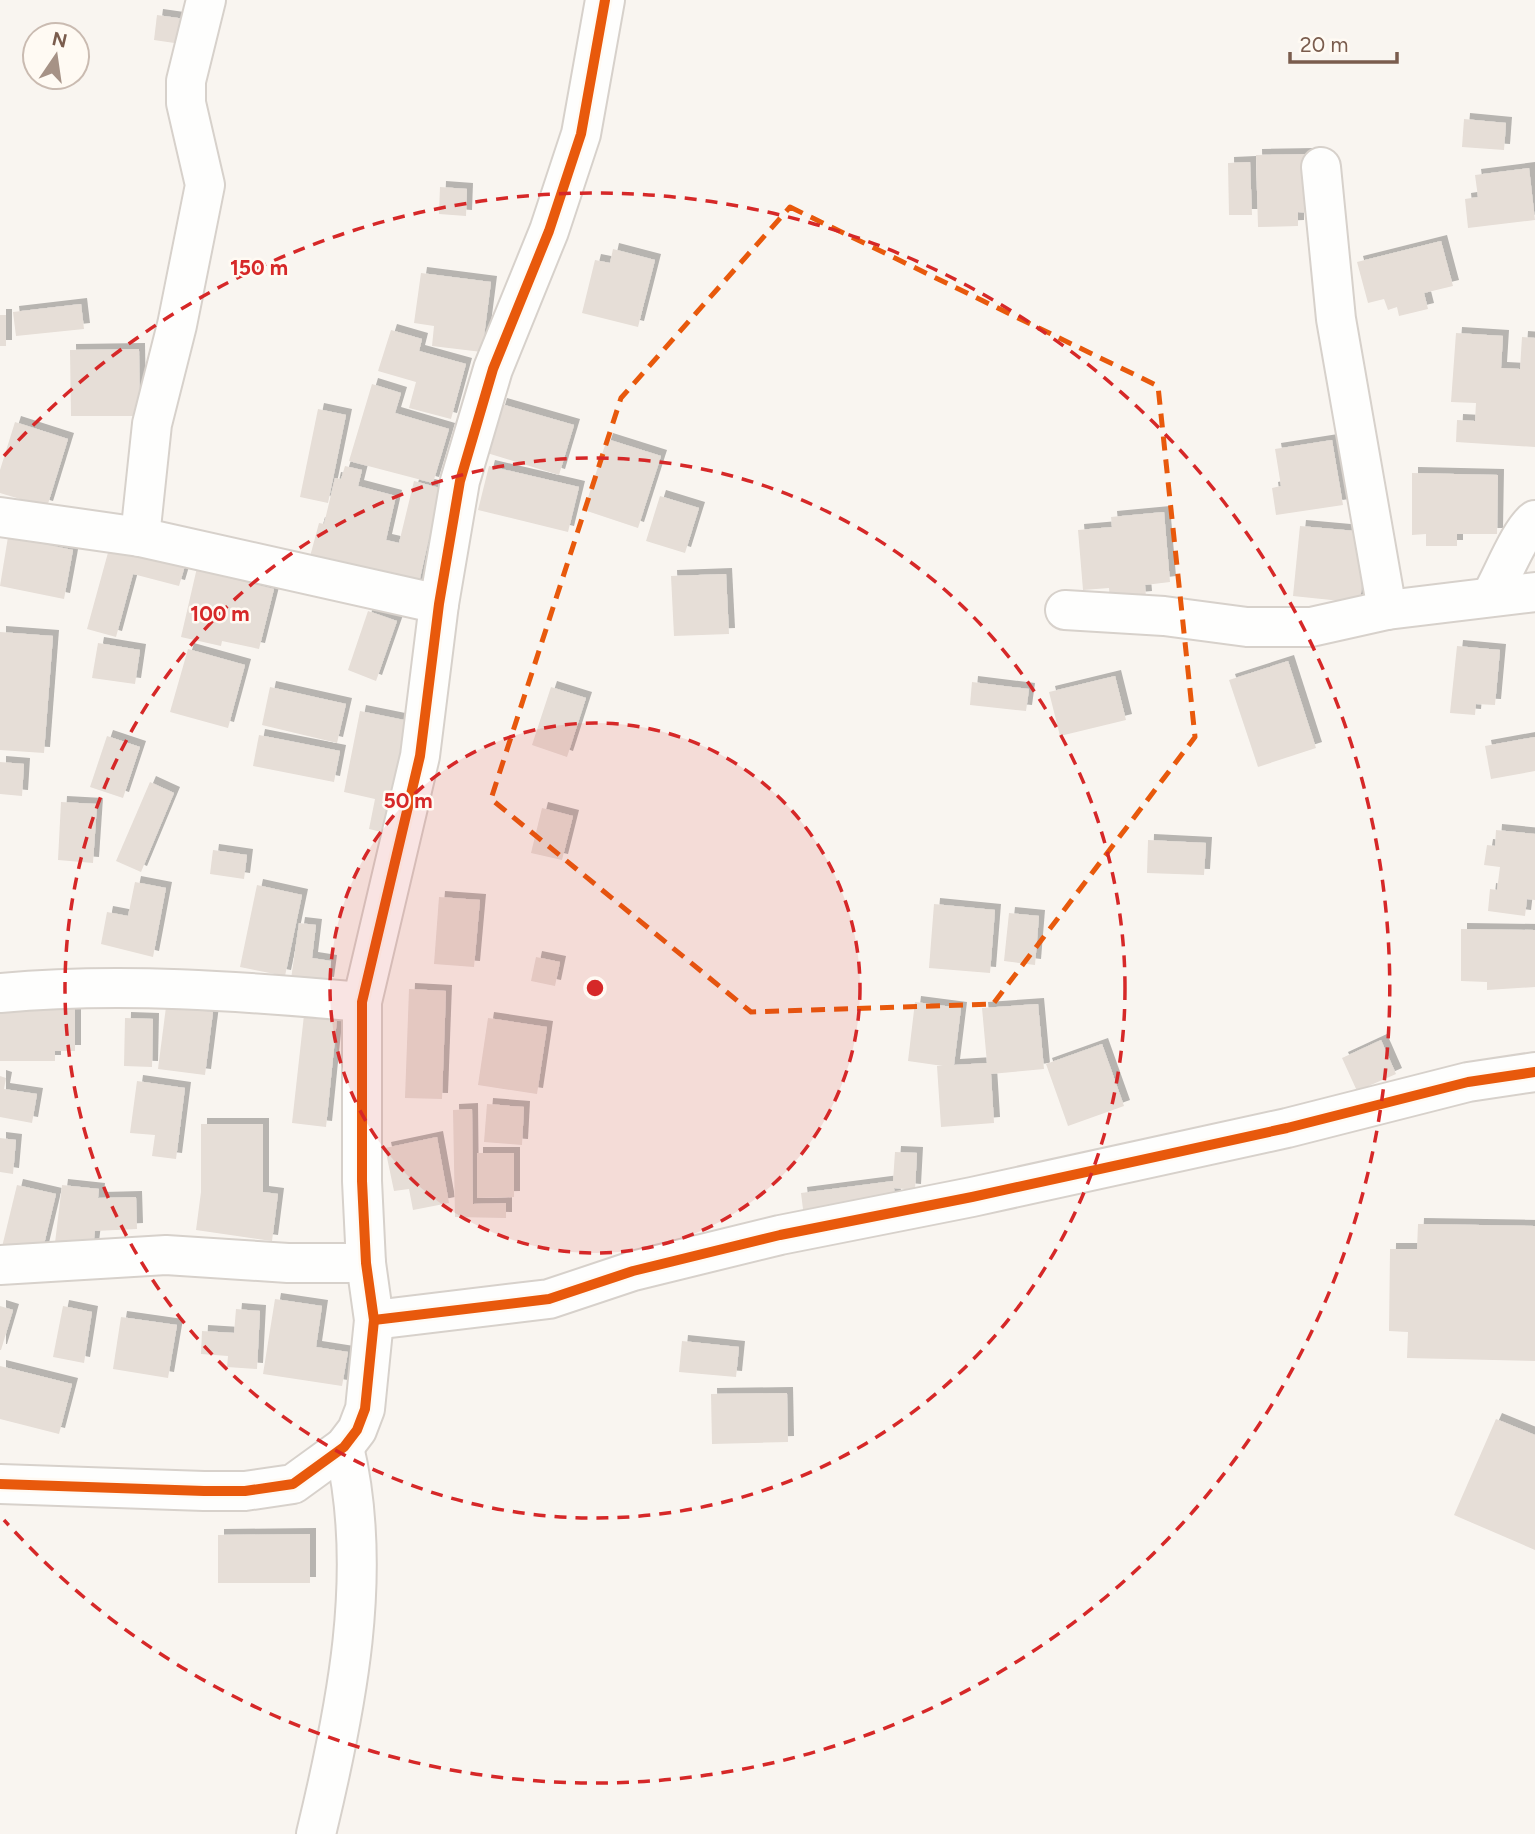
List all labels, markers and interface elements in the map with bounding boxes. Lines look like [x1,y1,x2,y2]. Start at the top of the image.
north arrow [21,21,91,91]
scale bar [1290,21,1397,65]
text: N [50,27,69,53]
text: 20 m [1300,32,1348,57]
text: 150 m [230,255,288,280]
text: 100 m [190,601,250,626]
text: 50 m [383,788,433,813]
centre of rings [583,976,607,1000]

